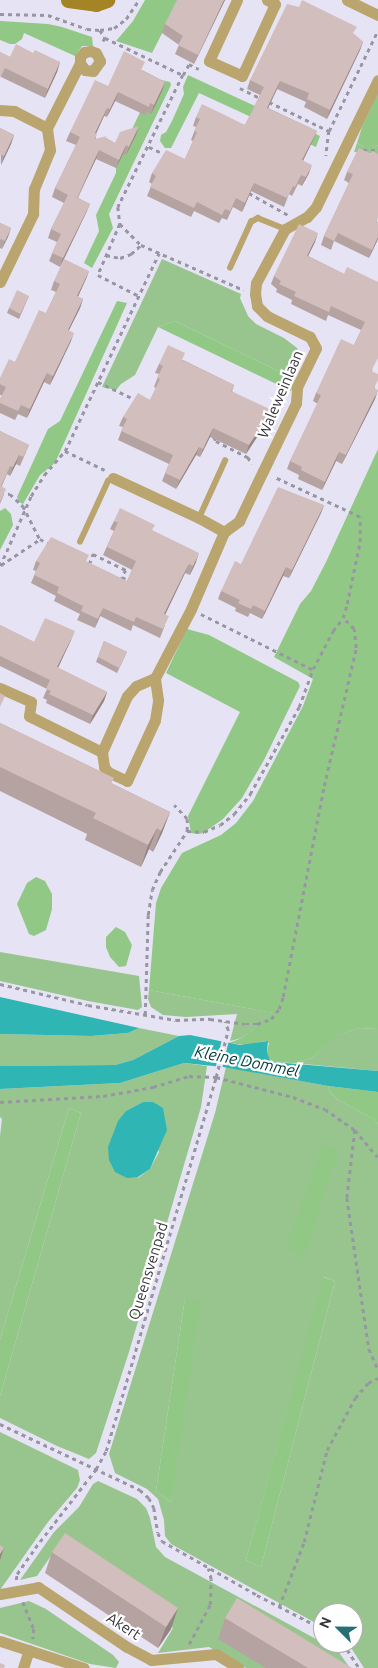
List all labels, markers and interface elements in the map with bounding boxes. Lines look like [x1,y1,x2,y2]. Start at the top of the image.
street label: Waleweinlaan [253,347,307,441]
water label: Kleine Dommel [193,1041,301,1081]
street label: Queensvenpad [125,1220,171,1322]
north arrow [313,1603,363,1653]
street label: Akert [104,1608,144,1644]
text: N [316,1615,335,1630]

